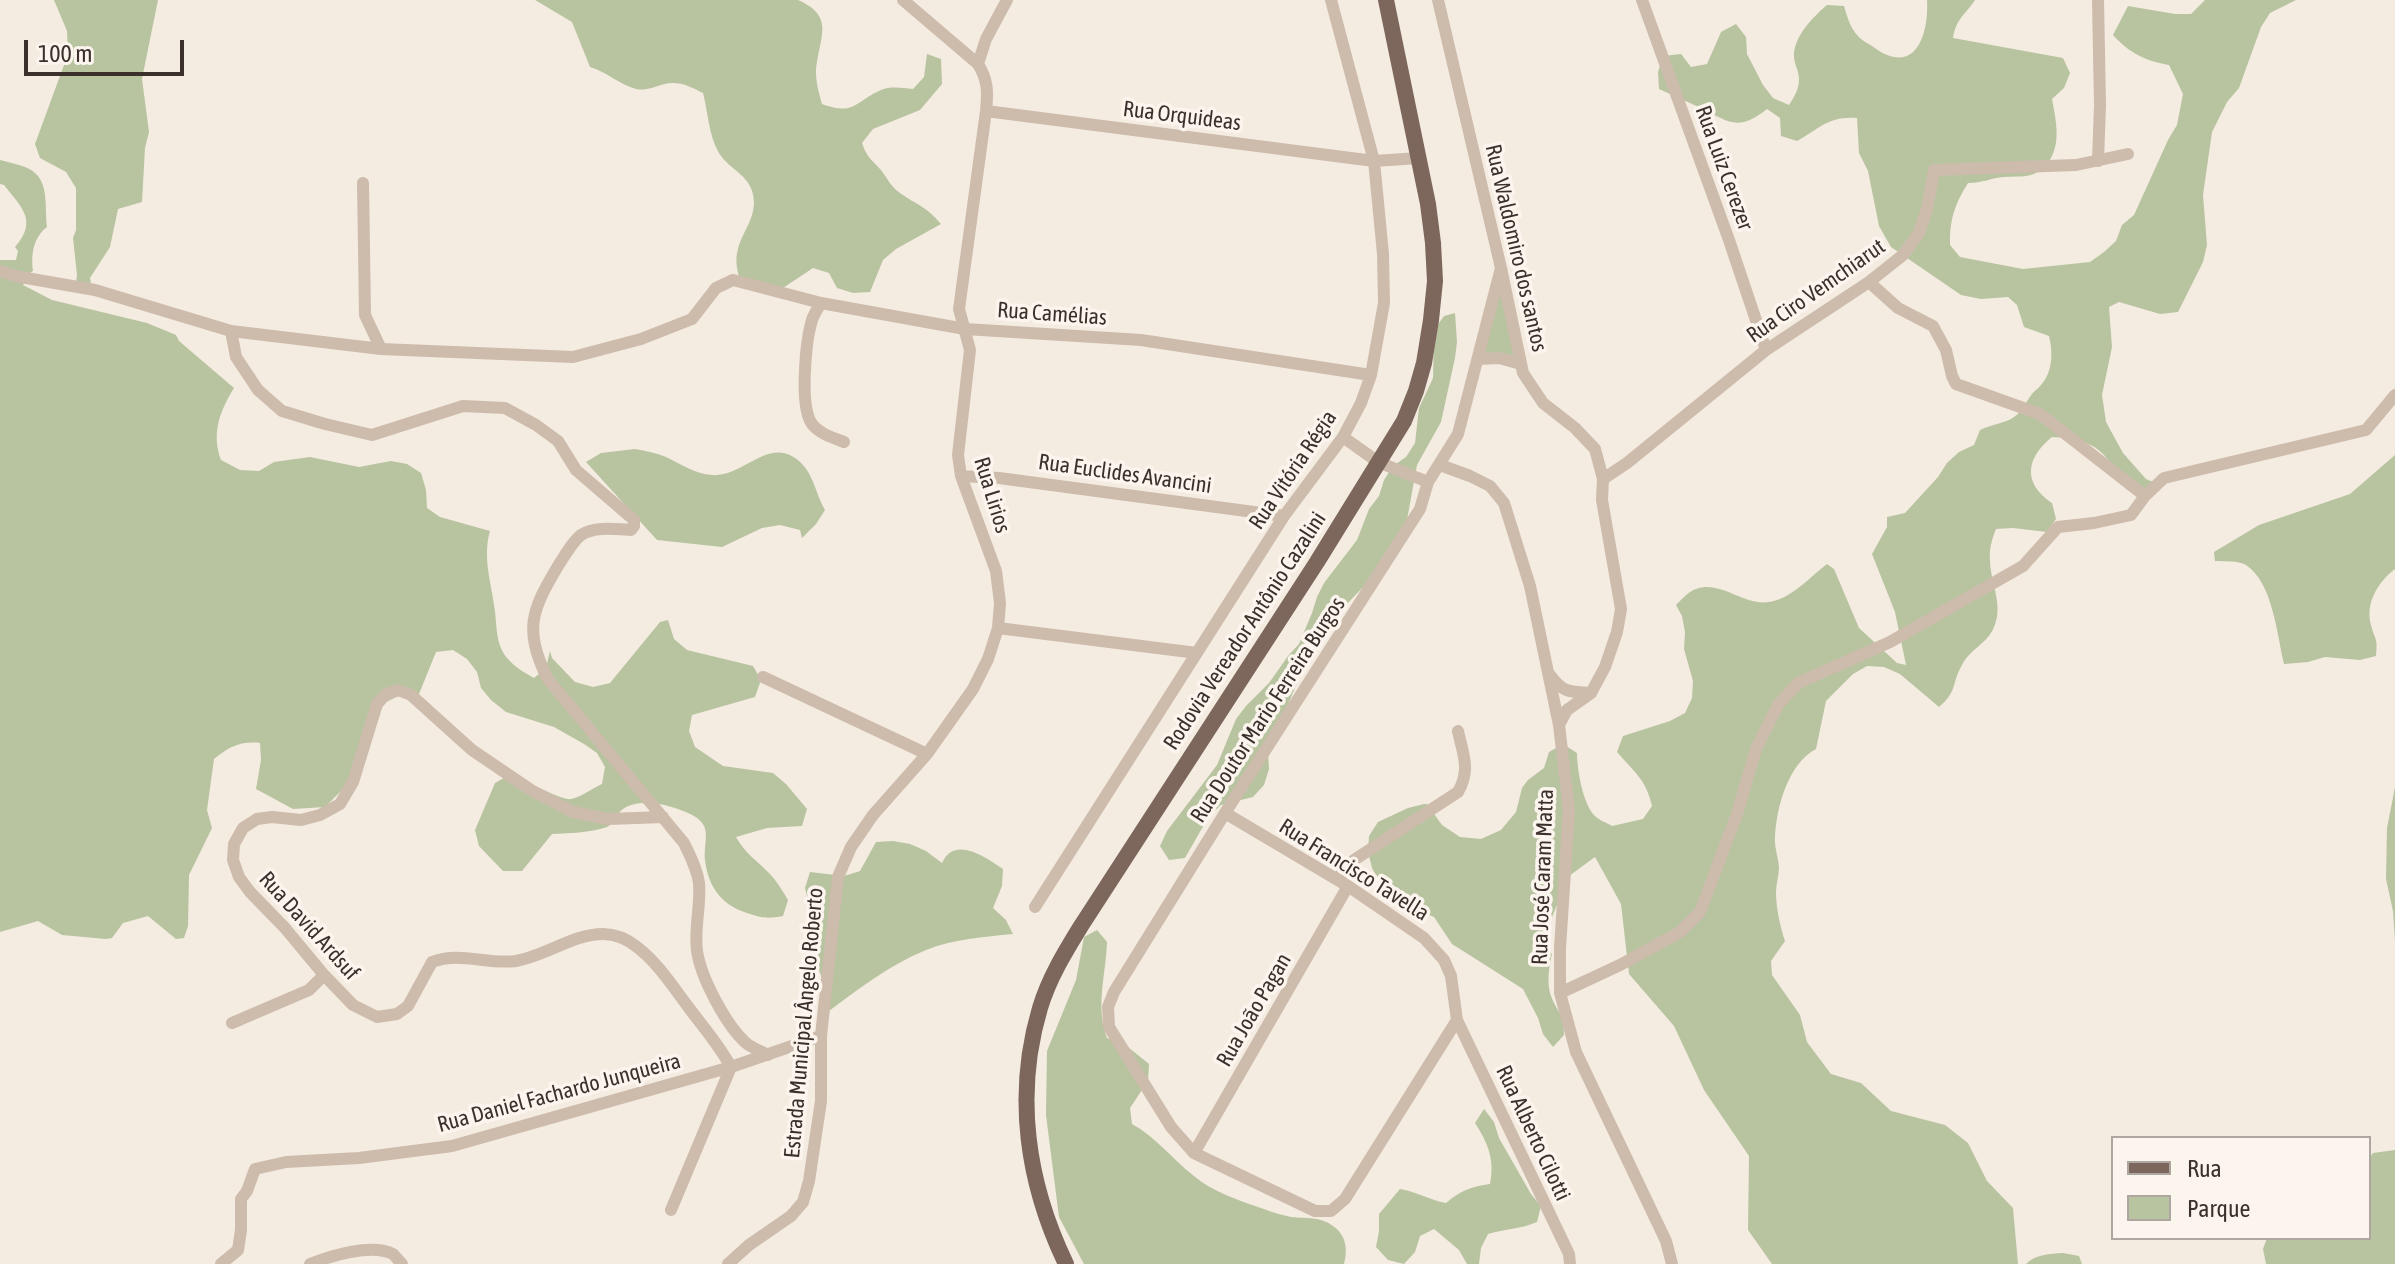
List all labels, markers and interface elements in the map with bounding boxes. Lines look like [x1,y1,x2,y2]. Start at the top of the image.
scale bar [28,24,188,74]
text: 100 m [38,40,92,67]
street label: Rua Orquideas [1121,96,1243,136]
street label: Rua Luiz Cerezer [1689,102,1759,234]
street label: Rua Waldomiro dos santos [1479,142,1553,354]
street label: Rua Ciro Vemchiarut [1742,233,1890,349]
street label: Rua Camélias [996,297,1108,331]
street label: Rua Vitória Régia [1244,406,1342,534]
street label: Rua Euclides Avancini [1037,449,1213,499]
street label: Rua Lirios [968,454,1016,536]
street label: Rodovia Vereador Antônio Cazalini [1158,507,1332,755]
street label: Rua Doutor Mario Ferreira Burgos [1185,592,1351,828]
street label: Rua José Caram Matta [1527,789,1559,965]
street label: Rua Francisco Tavella [1274,813,1434,927]
street label: Rua David Ardsuf [253,866,365,986]
street label: Estrada Municipal Ângelo Roberto [779,887,829,1159]
street label: Rua João Pagan [1211,949,1297,1071]
street label: Rua Daniel Fachardo Junqueira [435,1048,683,1138]
street label: Rua Alberto Cilotti [1490,1061,1576,1205]
legend [2111,1136,2371,1240]
text: Rua [2187,1155,2222,1182]
text: Parque [2187,1195,2250,1222]

